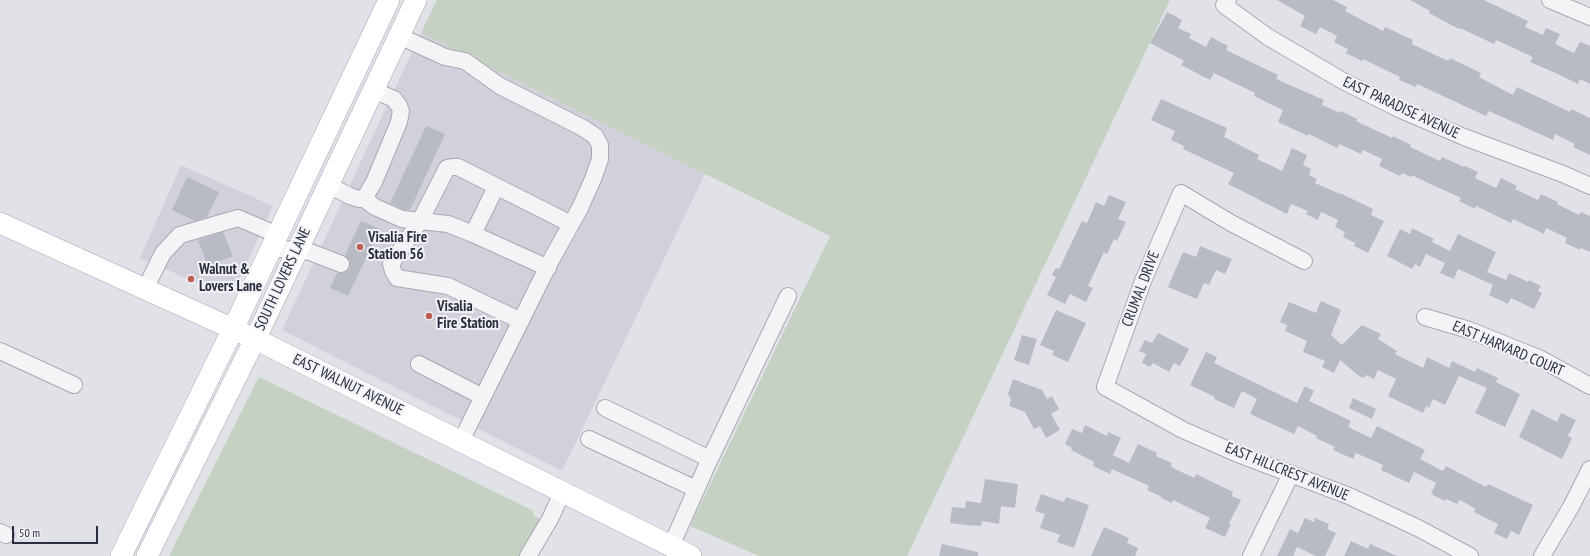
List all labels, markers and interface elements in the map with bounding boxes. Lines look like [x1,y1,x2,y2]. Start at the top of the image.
street label: EAST PARADISE AVENUE [1340,73,1462,143]
street label: SOUTH LOVERS LANE [251,225,315,333]
place label: Visalia Fire Station 56 [368,229,427,264]
marker: Visalia Fire Station 56 [355,242,365,252]
street label: CRUMAL DRIVE [1118,248,1164,330]
place label: Walnut & Lovers Lane [199,261,262,296]
marker: Walnut & Lovers Lane [186,274,196,284]
place label: Visalia Fire Station [437,298,499,333]
marker: Visalia Fire Station [424,311,434,321]
street label: EAST HARVARD COURT [1450,317,1566,381]
street label: EAST WALNUT AVENUE [290,350,406,420]
street label: EAST HILLCREST AVENUE [1222,439,1352,505]
scale bar [14,518,100,544]
text: 50 m [19,525,40,540]

